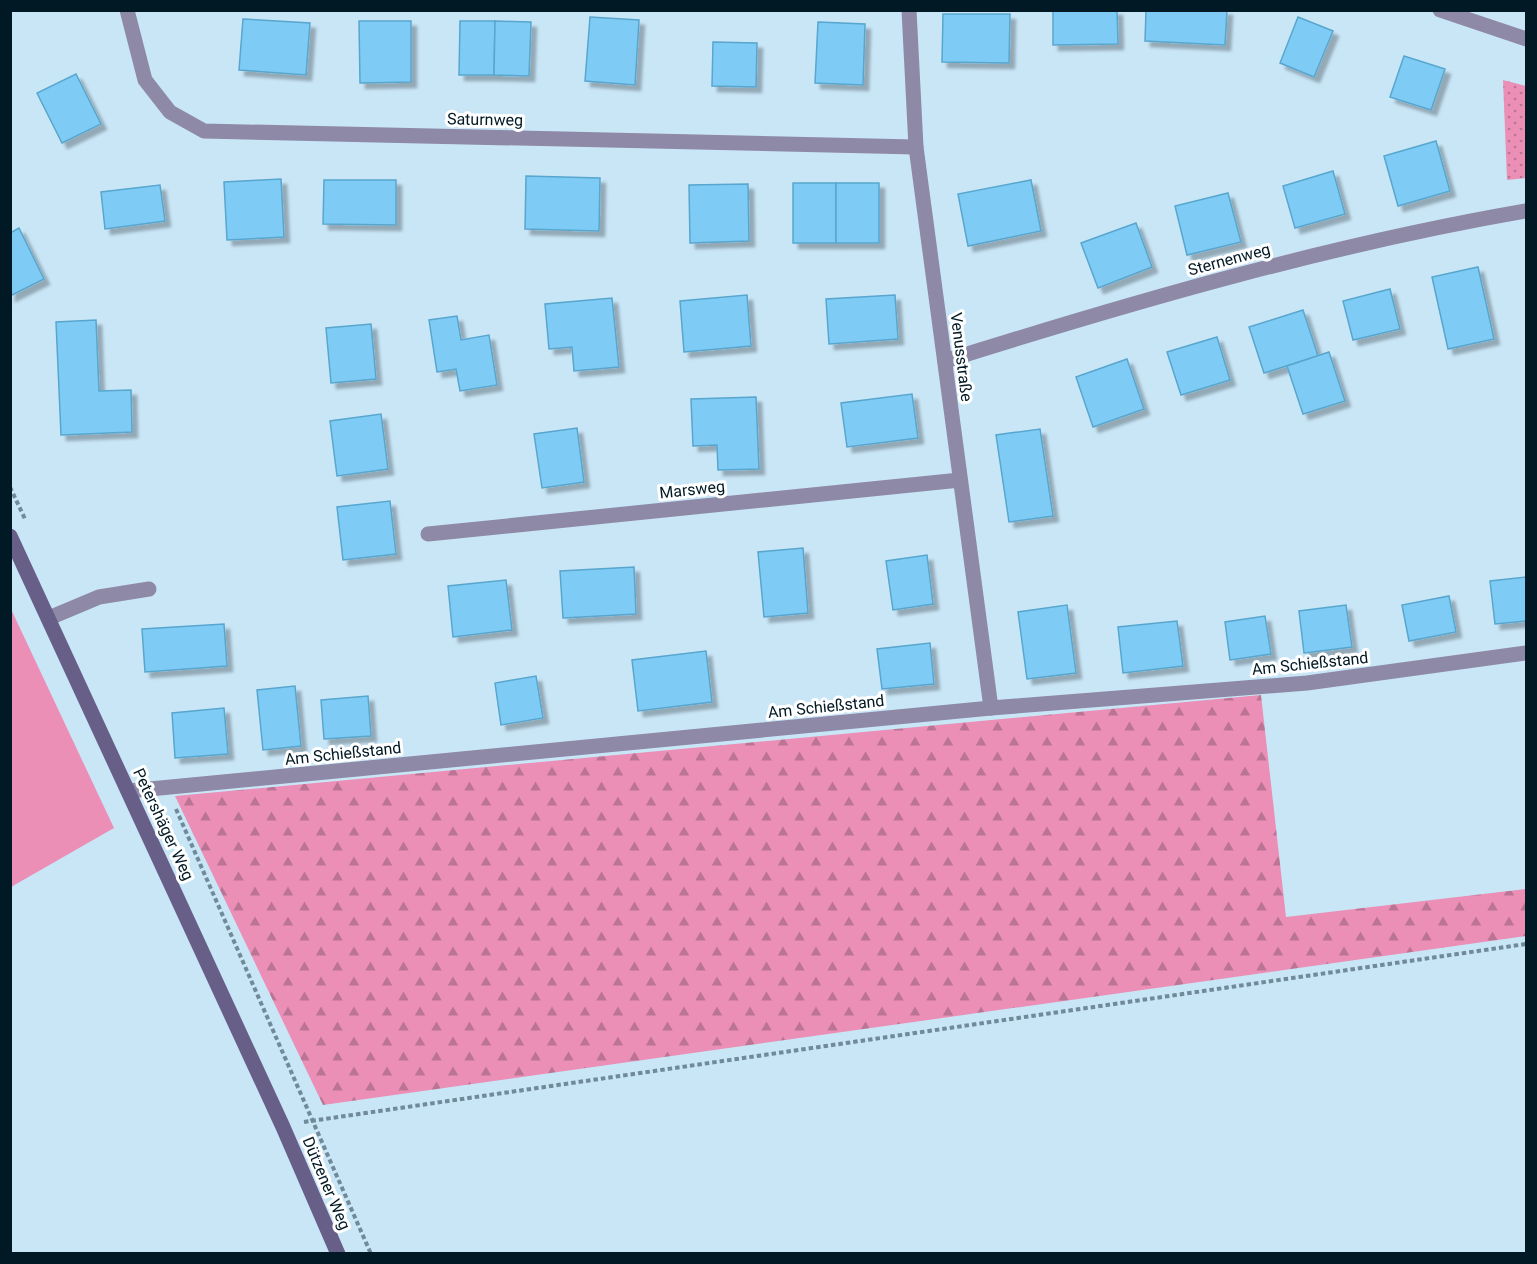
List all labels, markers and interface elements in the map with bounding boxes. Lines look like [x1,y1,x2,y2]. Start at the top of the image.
street label: Saturnweg [447,109,523,130]
street label: Sternenweg [1186,239,1272,280]
street label: Venusstraße [947,311,976,403]
street label: Marsweg [658,477,726,502]
street label: Am Schießstand [1251,648,1369,679]
street label: Am Schießstand [767,691,885,722]
street label: Am Schießstand [284,738,402,769]
street label: Petershäger Weg [129,765,198,883]
street label: Dützener Weg [298,1134,355,1232]

